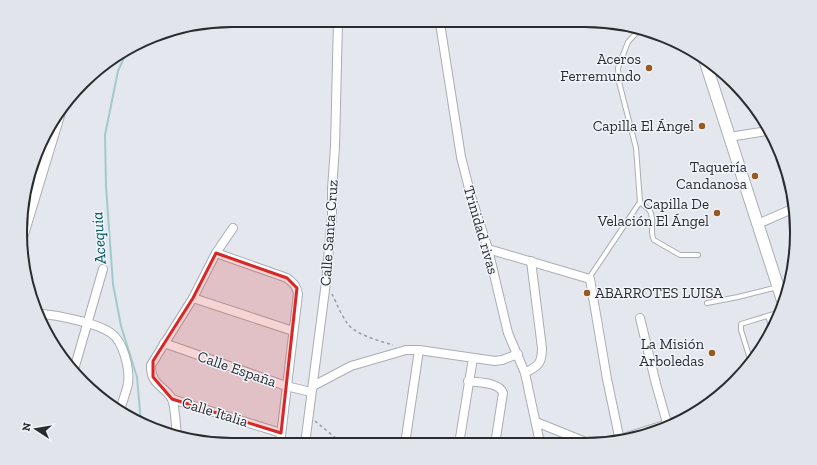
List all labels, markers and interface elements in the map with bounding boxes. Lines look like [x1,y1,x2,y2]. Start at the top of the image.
place label: Aceros Ferremundo [560,50,641,85]
marker: Aceros Ferremundo [644,63,654,73]
place label: Capilla El Ángel [593,117,694,135]
marker: Capilla El Ángel [697,121,707,131]
place label: Taquería Candanosa [676,158,747,193]
marker: Taquería Candanosa [750,171,760,181]
street label: Calle Santa Cruz [316,179,342,287]
street label: Trinidad rivas [460,184,502,276]
place label: Capilla De Velación El Ángel [597,195,709,230]
marker: Capilla De Velación El Ángel [712,208,722,218]
water label: Acequia [87,211,110,266]
place label: ABARROTES LUISA [595,284,723,302]
marker: ABARROTES LUISA [582,288,592,298]
place label: La Misión Arboledas [639,335,704,370]
street label: Calle España [195,347,279,391]
marker: La Misión Arboledas [707,348,717,358]
street label: Calle Italia [180,393,250,431]
north arrow [16,409,56,449]
text: N [19,421,34,432]

